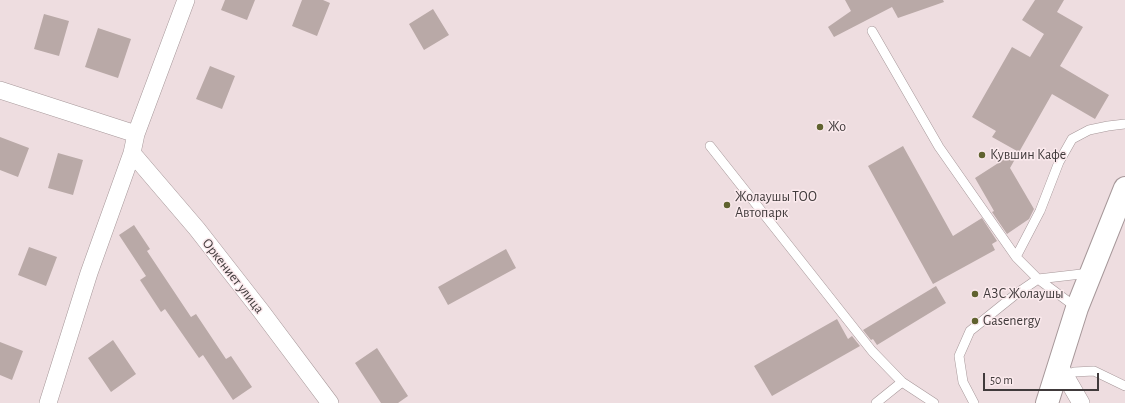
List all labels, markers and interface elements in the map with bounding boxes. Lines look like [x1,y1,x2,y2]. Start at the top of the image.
place label: Жо [828,119,846,135]
marker: Жо [815,122,825,132]
place label: Кувшин Кафе [990,147,1066,163]
marker: Кувшин Кафе [977,150,987,160]
place label: Жолаушы ТОО Автопарк [735,189,817,222]
marker: Жолаушы ТОО Автопарк [722,200,732,210]
street label: Оркениет улица [198,235,268,317]
place label: АЗС Жолаушы [983,286,1064,302]
marker: АЗС Жолаушы [970,289,980,299]
place label: Gasenergy [983,313,1040,329]
marker: Gasenergy [970,316,980,326]
scale bar [985,365,1101,391]
text: 50 m [990,374,1013,386]

